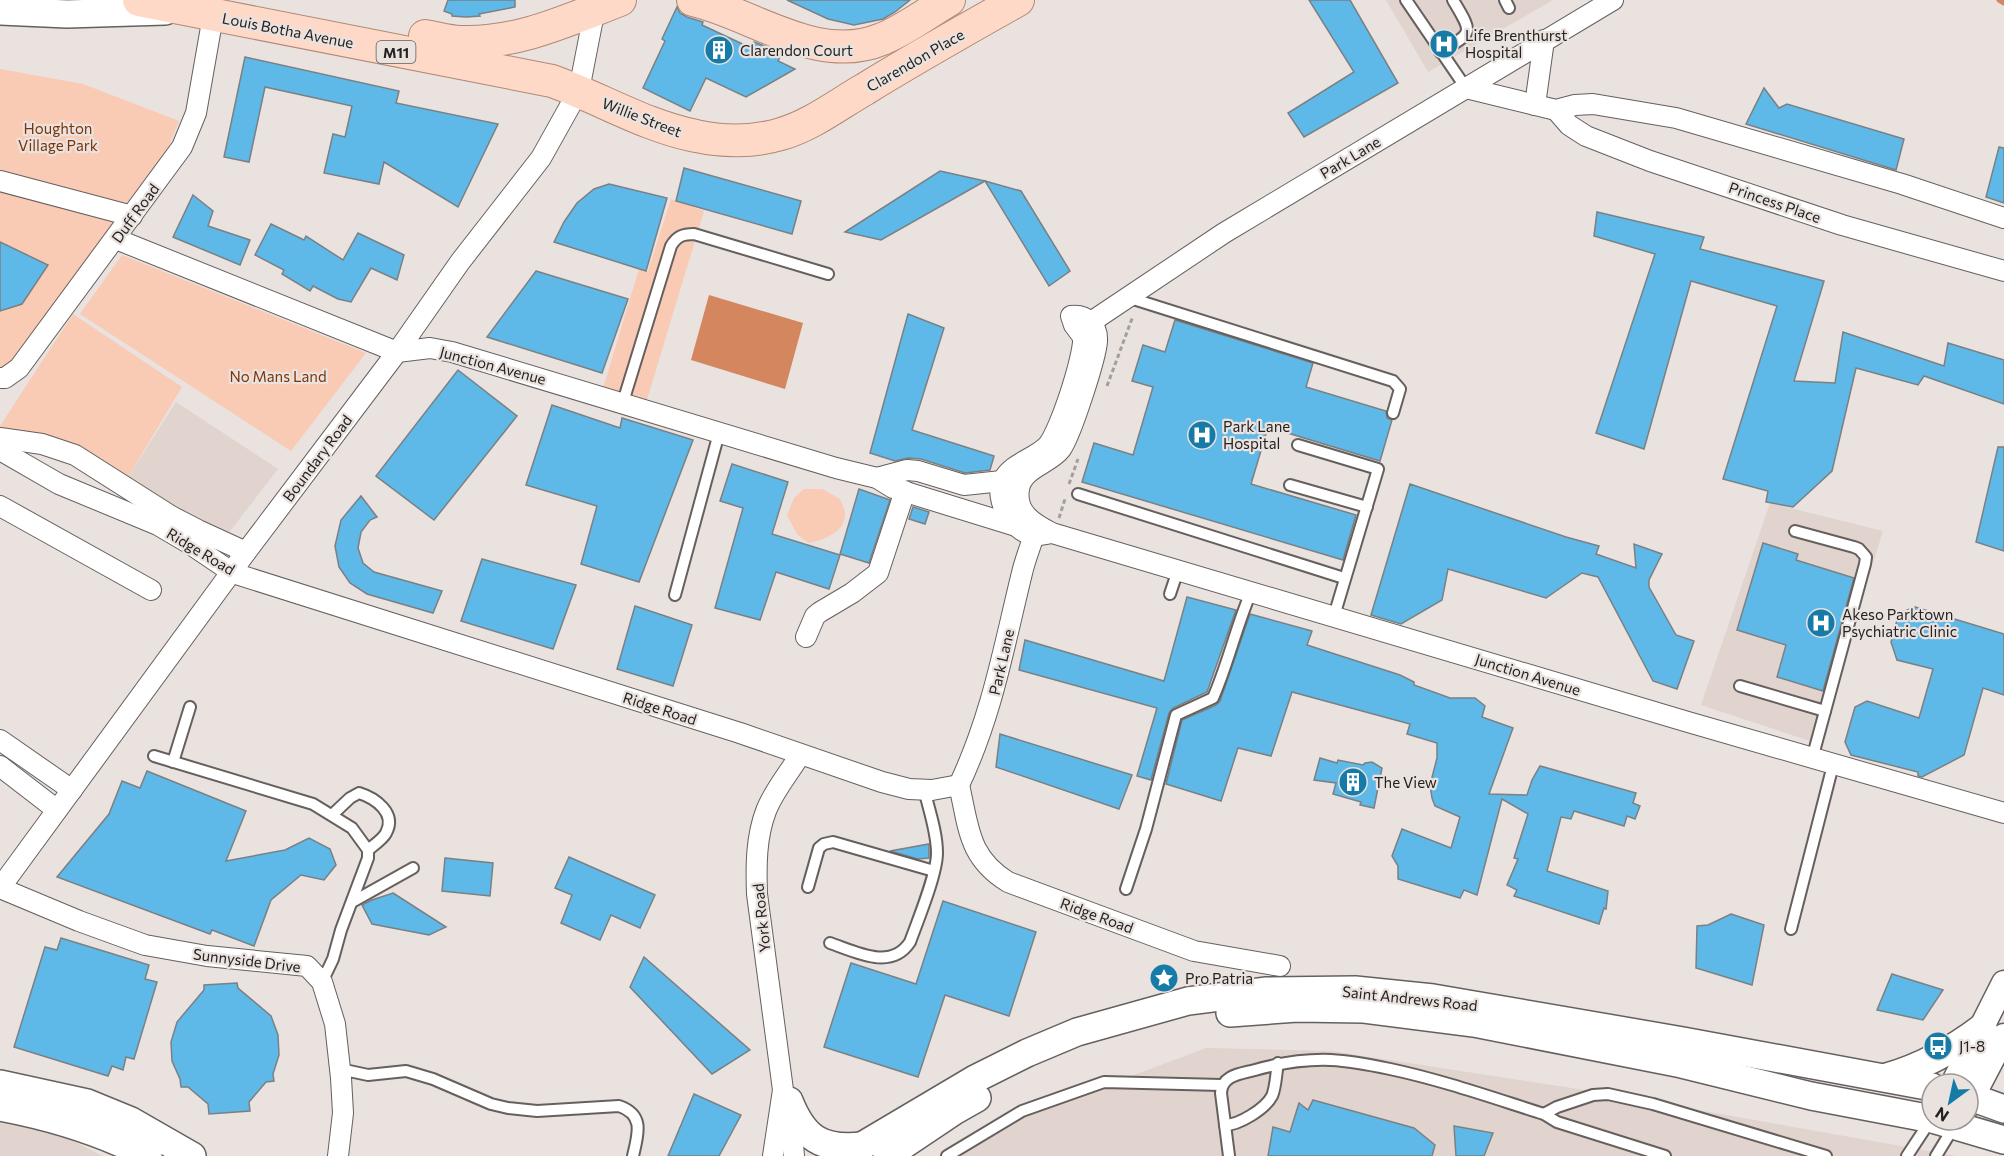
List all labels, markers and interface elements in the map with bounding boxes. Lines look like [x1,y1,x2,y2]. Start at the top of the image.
street label: Louis Botha Avenue [221,8,355,52]
street label: Clarendon Place [863,25,967,95]
place label: Life Brenthurst Hospital [1465,26,1568,61]
hospital icon: Life Brenthurst Hospital [1428,28,1460,60]
building icon: Clarendon Court [703,34,735,66]
road number: M11 [376,41,416,63]
place label: Clarendon Court [740,41,853,59]
street label: Willie Street [600,94,684,140]
park label: Houghton Village Park [18,119,98,154]
street label: Park Lane [1317,132,1384,182]
street label: Princess Place [1727,178,1823,226]
street label: Duff Road [107,180,163,246]
street label: Junction Avenue [438,342,548,388]
park label: No Mans Land [229,367,327,385]
street label: Boundary Road [279,411,355,505]
place label: Park Lane Hospital [1223,417,1290,452]
hospital icon: Park Lane Hospital [1186,419,1218,451]
street label: Ridge Road [164,524,238,578]
place label: Akeso Parktown Psychiatric Clinic [1842,605,1957,640]
hospital icon: Akeso Parktown Psychiatric Clinic [1805,607,1837,639]
street label: Park Lane [985,627,1017,697]
street label: Junction Avenue [1473,649,1583,699]
street label: Ridge Road [621,688,699,728]
building icon: The View [1337,766,1369,798]
place label: The View [1374,773,1437,791]
street label: York Road [748,883,774,953]
street label: Ridge Road [1058,893,1136,937]
street label: Sunnyside Drive [192,944,302,976]
place icon: Pro Patria [1148,962,1180,994]
place label: Pro Patria [1185,969,1253,987]
street label: Saint Andrews Road [1341,982,1479,1014]
bus stop icon: J1-8 [1922,1030,1954,1062]
place label: J1-8 [1959,1037,1985,1055]
north arrow [1920,1072,1980,1132]
text: N [1931,1104,1952,1126]

